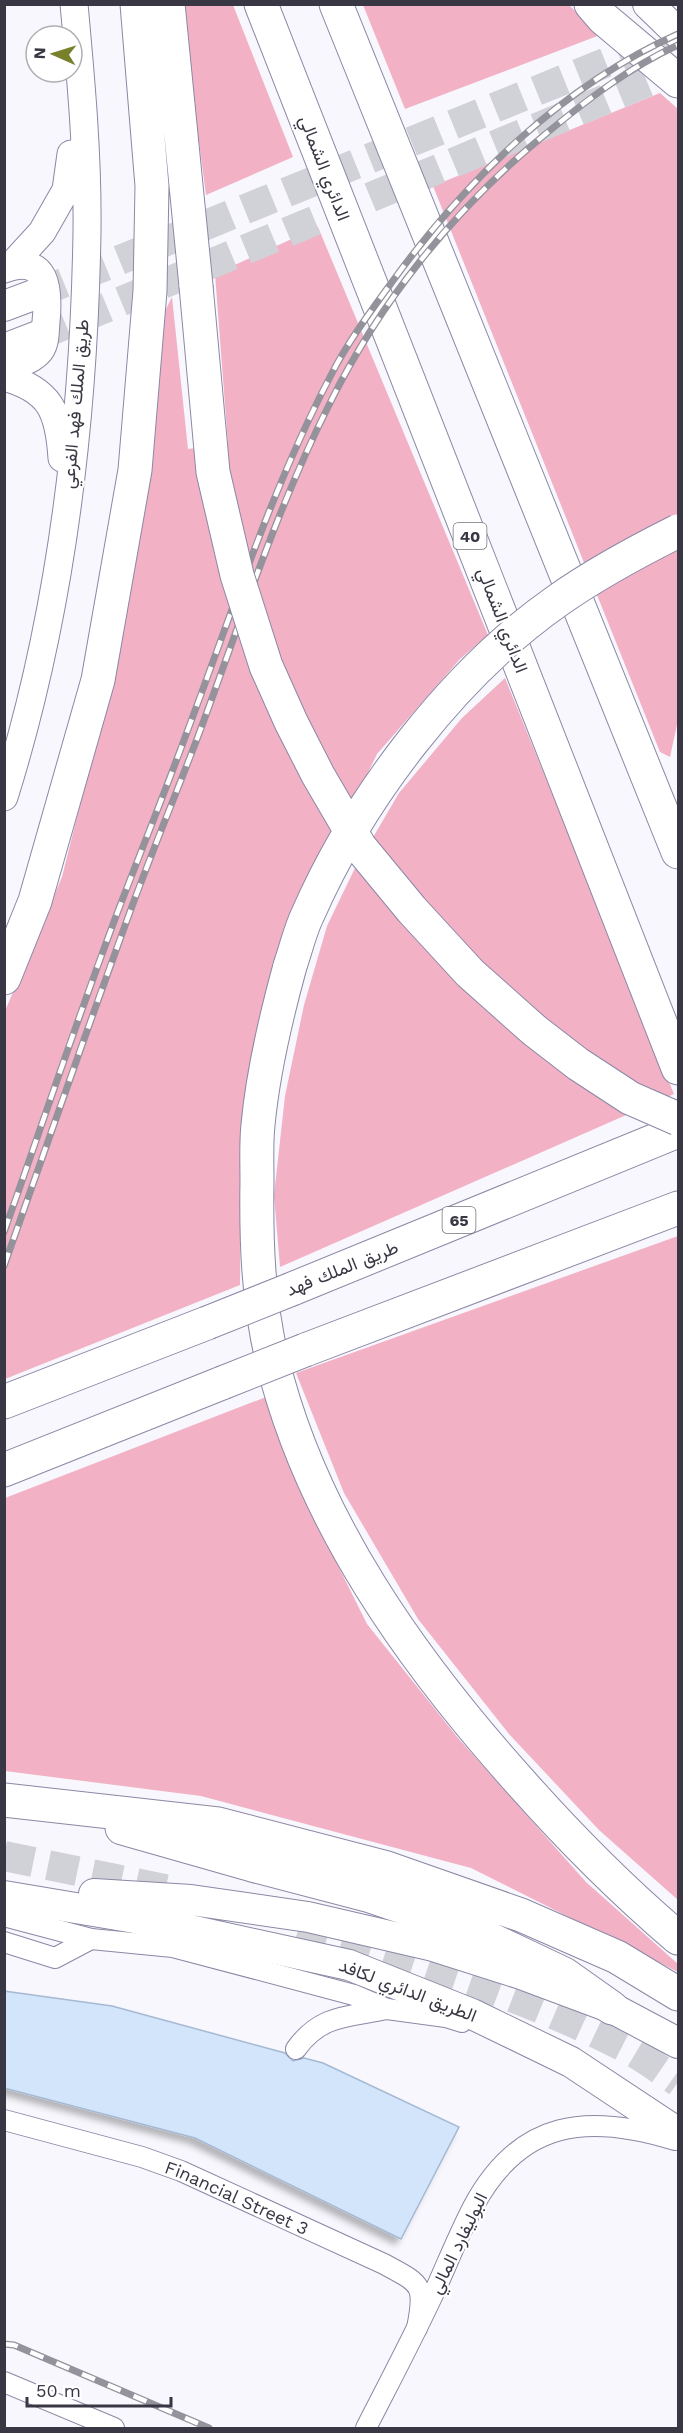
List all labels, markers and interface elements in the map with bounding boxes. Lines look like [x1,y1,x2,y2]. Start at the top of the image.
north arrow [24,24,84,84]
text: N [30,47,49,60]
street label: الدائري الشمالي [291,112,355,225]
street label: طريق الملك فهد الفرعي [57,318,98,490]
road number: 40 [454,523,486,549]
street label: الدائري الشمالي [469,564,533,677]
road number: 65 [442,1207,476,1233]
street label: طريق الملك فهد [283,1236,401,1301]
street label: الطريق الدائري لكافد [335,1954,480,2031]
street label: Financial Street 3 [162,2156,312,2239]
street label: البوليفارد المالي [425,2189,496,2299]
scale bar [27,2370,171,2408]
text: 50 m [36,2380,81,2401]

